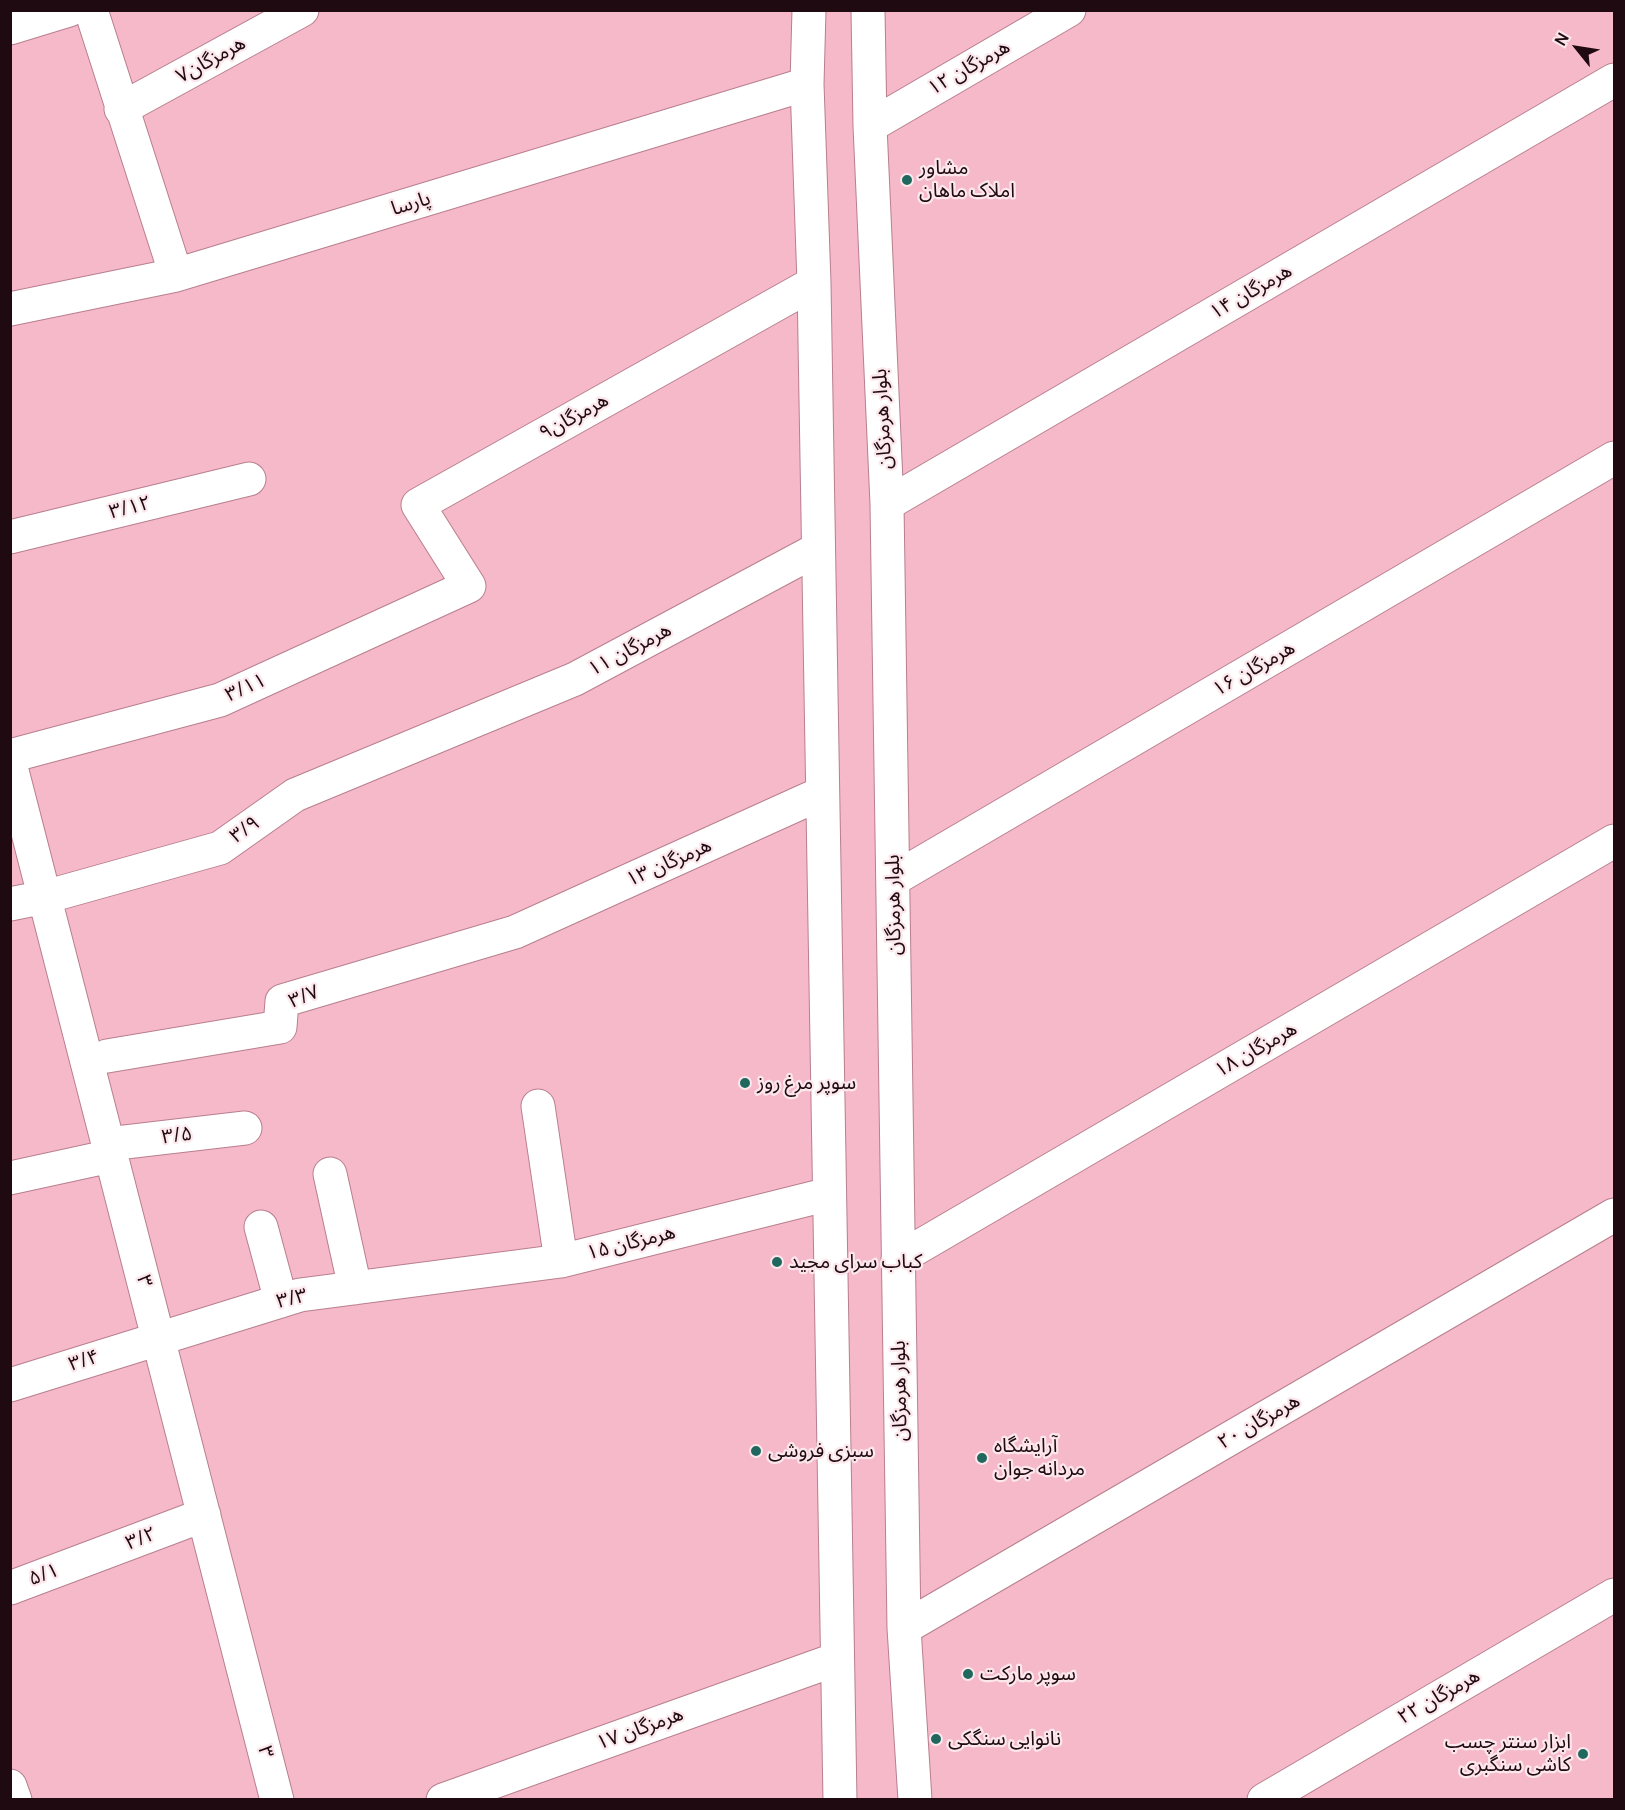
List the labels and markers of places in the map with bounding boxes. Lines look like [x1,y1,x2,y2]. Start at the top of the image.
place label: مشاور املاک ماهان [919,156,1015,203]
marker: مشاور املاک ماهان [900,173,914,187]
place label: سوپر مرغ روز [757,1071,856,1095]
marker: سوپر مرغ روز [738,1076,752,1090]
place label: کباب سرای مجید [789,1250,922,1274]
marker: کباب سرای مجید [770,1255,784,1269]
place label: آرایشگاه مردانه جوان [994,1434,1085,1481]
place label: سبزی فروشی [768,1439,874,1463]
marker: سبزی فروشی [749,1444,763,1458]
marker: آرایشگاه مردانه جوان [975,1451,989,1465]
place label: سوپر مارکت [980,1662,1076,1686]
marker: سوپر مارکت [961,1667,975,1681]
place label: نانوایی سنگکی [948,1727,1061,1751]
place label: ابزار سنتر چسب کاشی سنگبری [1445,1730,1571,1777]
marker: نانوایی سنگکی [929,1732,943,1746]
marker: ابزار سنتر چسب کاشی سنگبری [1576,1747,1590,1761]

